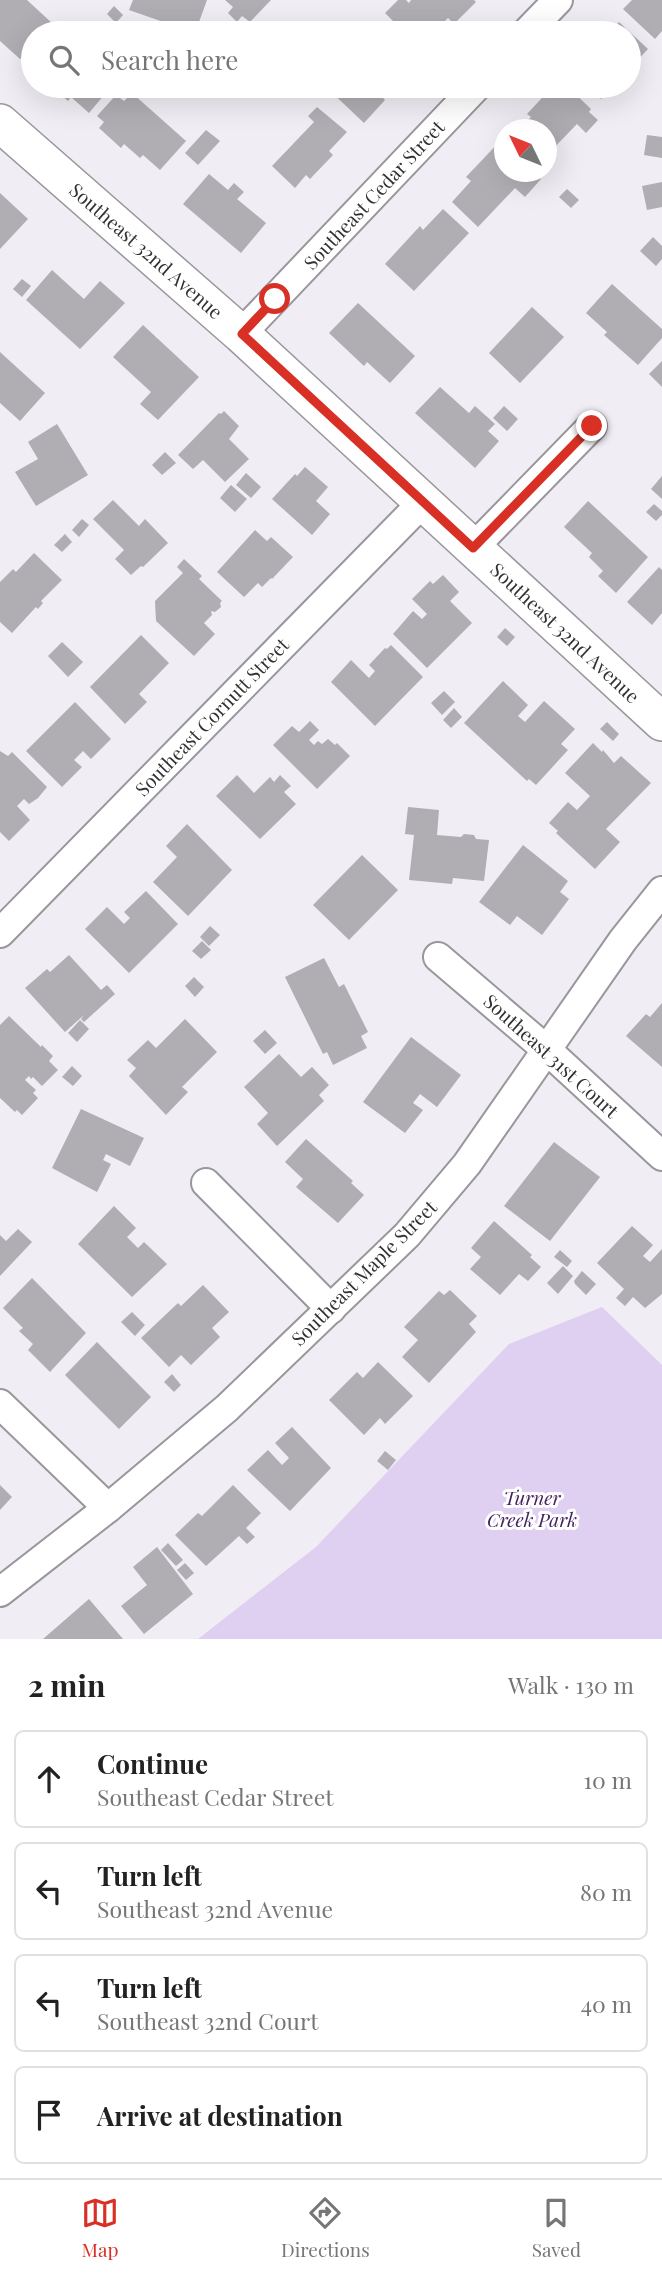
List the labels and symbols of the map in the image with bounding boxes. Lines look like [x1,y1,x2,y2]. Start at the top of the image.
street label: Southeast Cedar Street [297,114,450,275]
north arrow [494,119,557,182]
street label: Southeast 32nd Avenue [64,176,229,324]
route start [259,283,290,314]
route end [576,410,607,441]
street label: Southeast 32nd Avenue [485,556,646,708]
street label: Southeast Cornutt Street [129,631,294,801]
street label: Southeast 31st Court [479,988,625,1123]
street label: Southeast Maple Street [285,1194,442,1351]
park label: Turner Creek Park [487,1484,577,1532]

